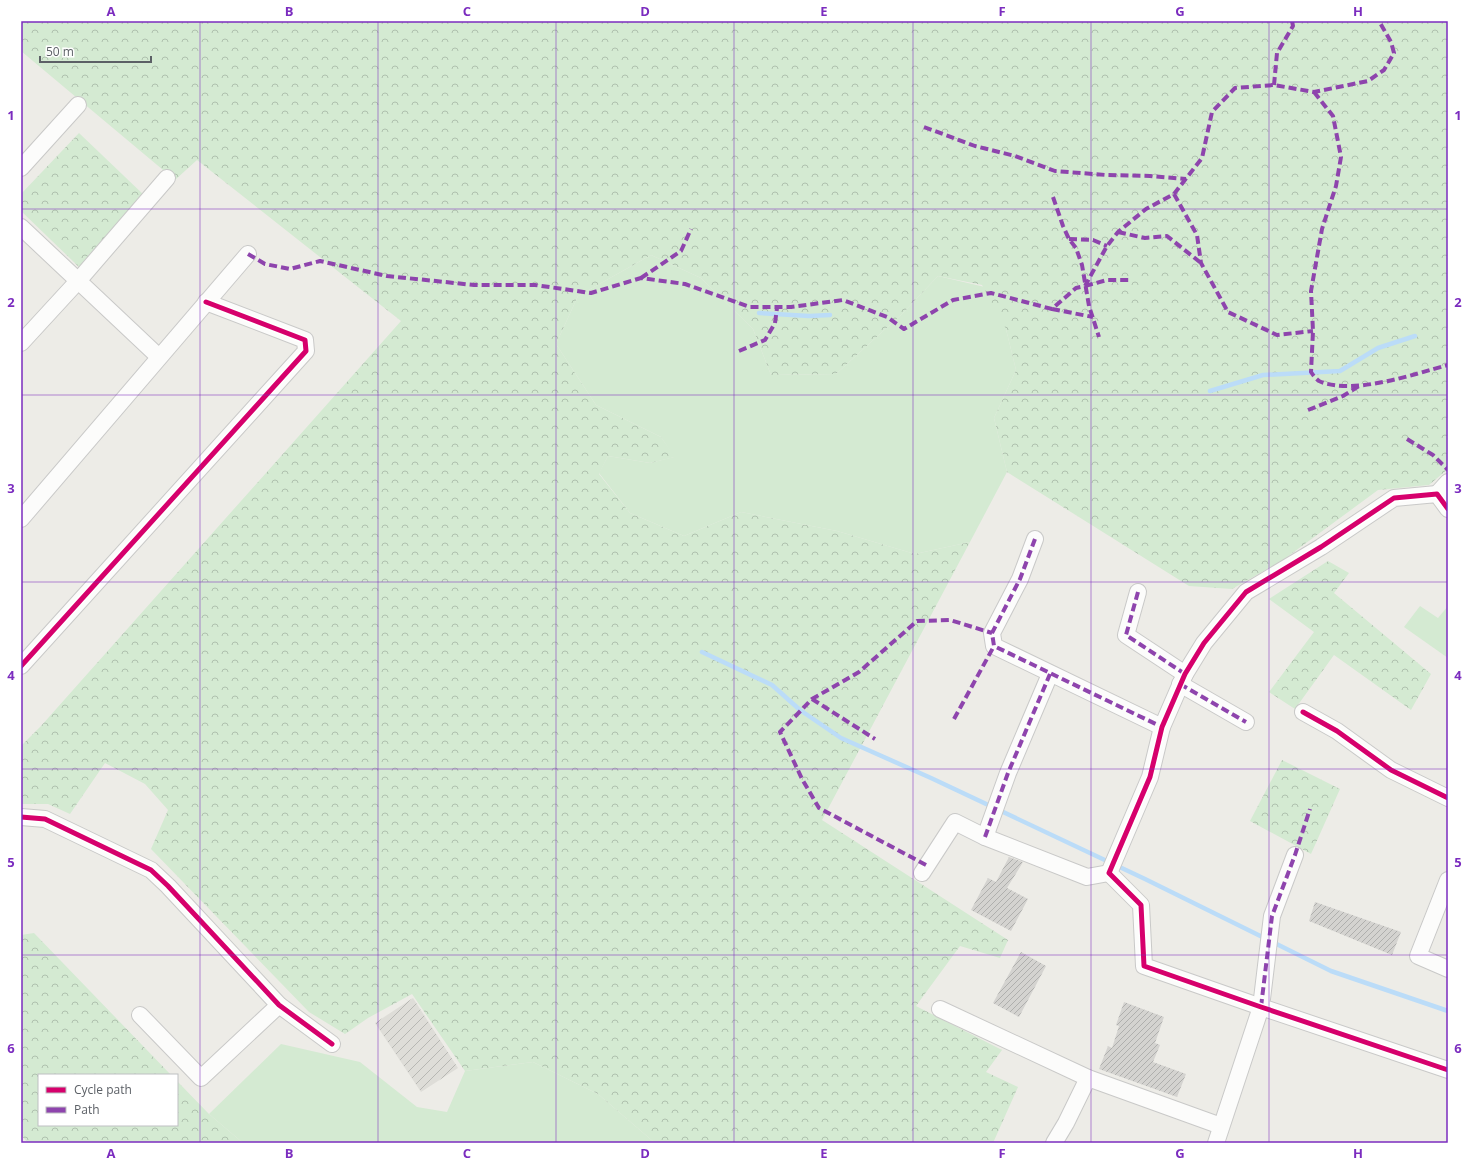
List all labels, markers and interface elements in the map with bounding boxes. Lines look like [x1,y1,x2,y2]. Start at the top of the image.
text: A [107,2,116,20]
text: B [285,2,294,20]
text: C [463,2,471,20]
text: D [640,2,650,20]
text: E [820,2,828,20]
text: F [998,2,1006,20]
text: G [1175,2,1185,20]
text: H [1353,2,1363,20]
scale bar [40,38,151,64]
text: 50 m [46,43,74,60]
text: 1 [7,106,15,124]
text: 1 [1454,106,1462,124]
text: 2 [7,293,15,311]
text: 2 [1454,293,1462,311]
text: 3 [7,479,15,497]
text: 3 [1454,479,1462,497]
text: 4 [7,666,15,684]
text: 4 [1454,666,1462,684]
text: 5 [7,853,15,871]
text: 5 [1454,853,1462,871]
text: 6 [7,1039,15,1057]
text: 6 [1454,1039,1462,1057]
legend [38,1074,178,1126]
text: Cycle path [74,1081,132,1098]
text: Path [74,1101,100,1118]
text: A [107,1144,116,1162]
text: B [285,1144,294,1162]
text: C [463,1144,471,1162]
text: D [640,1144,650,1162]
text: E [820,1144,828,1162]
text: F [998,1144,1006,1162]
text: G [1175,1144,1185,1162]
text: H [1353,1144,1363,1162]

